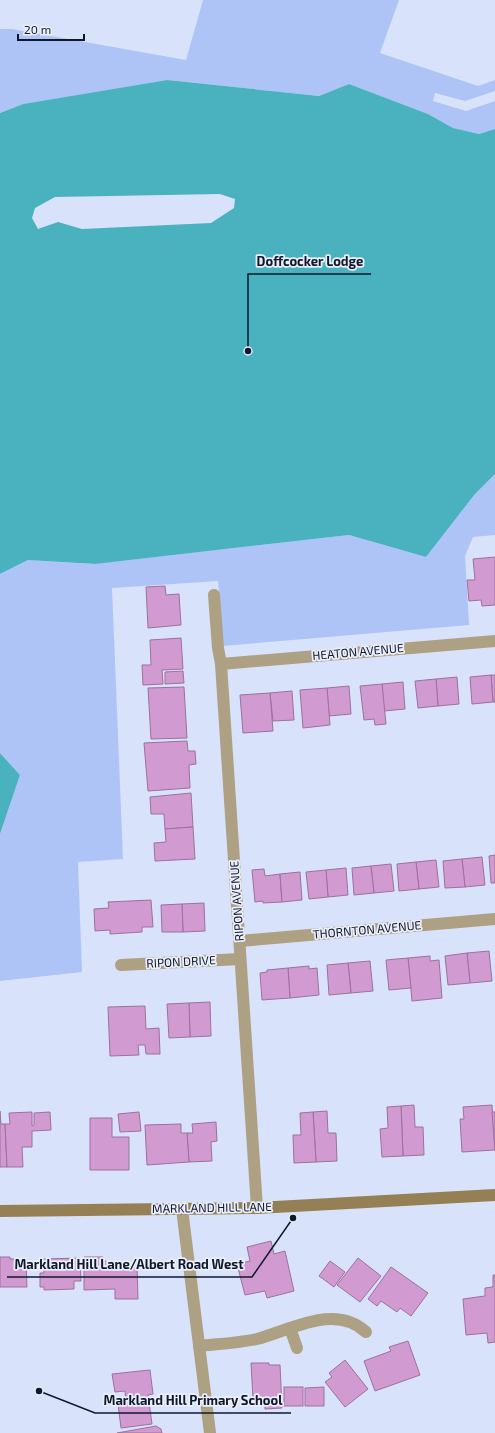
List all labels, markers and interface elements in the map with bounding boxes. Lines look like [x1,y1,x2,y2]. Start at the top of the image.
scale bar [18,16,84,42]
text: 20 m [24,22,51,36]
callout: Doffcocker Lodge [248,249,371,274]
text: Doffcocker Lodge [257,253,363,269]
street label: HEATON AVENUE [312,640,404,662]
street label: RIPON AVENUE [226,860,246,942]
street label: THORNTON AVENUE [312,917,422,941]
street label: RIPON DRIVE [146,952,216,970]
street label: MARKLAND HILL LANE [152,1199,272,1215]
callout: Markland Hill Lane/Albert Road West [7,1252,252,1277]
text: Markland Hill Lane/Albert Road West [14,1256,244,1272]
callout: Markland Hill Primary School [95,1388,291,1413]
text: Markland Hill Primary School [104,1392,283,1408]

